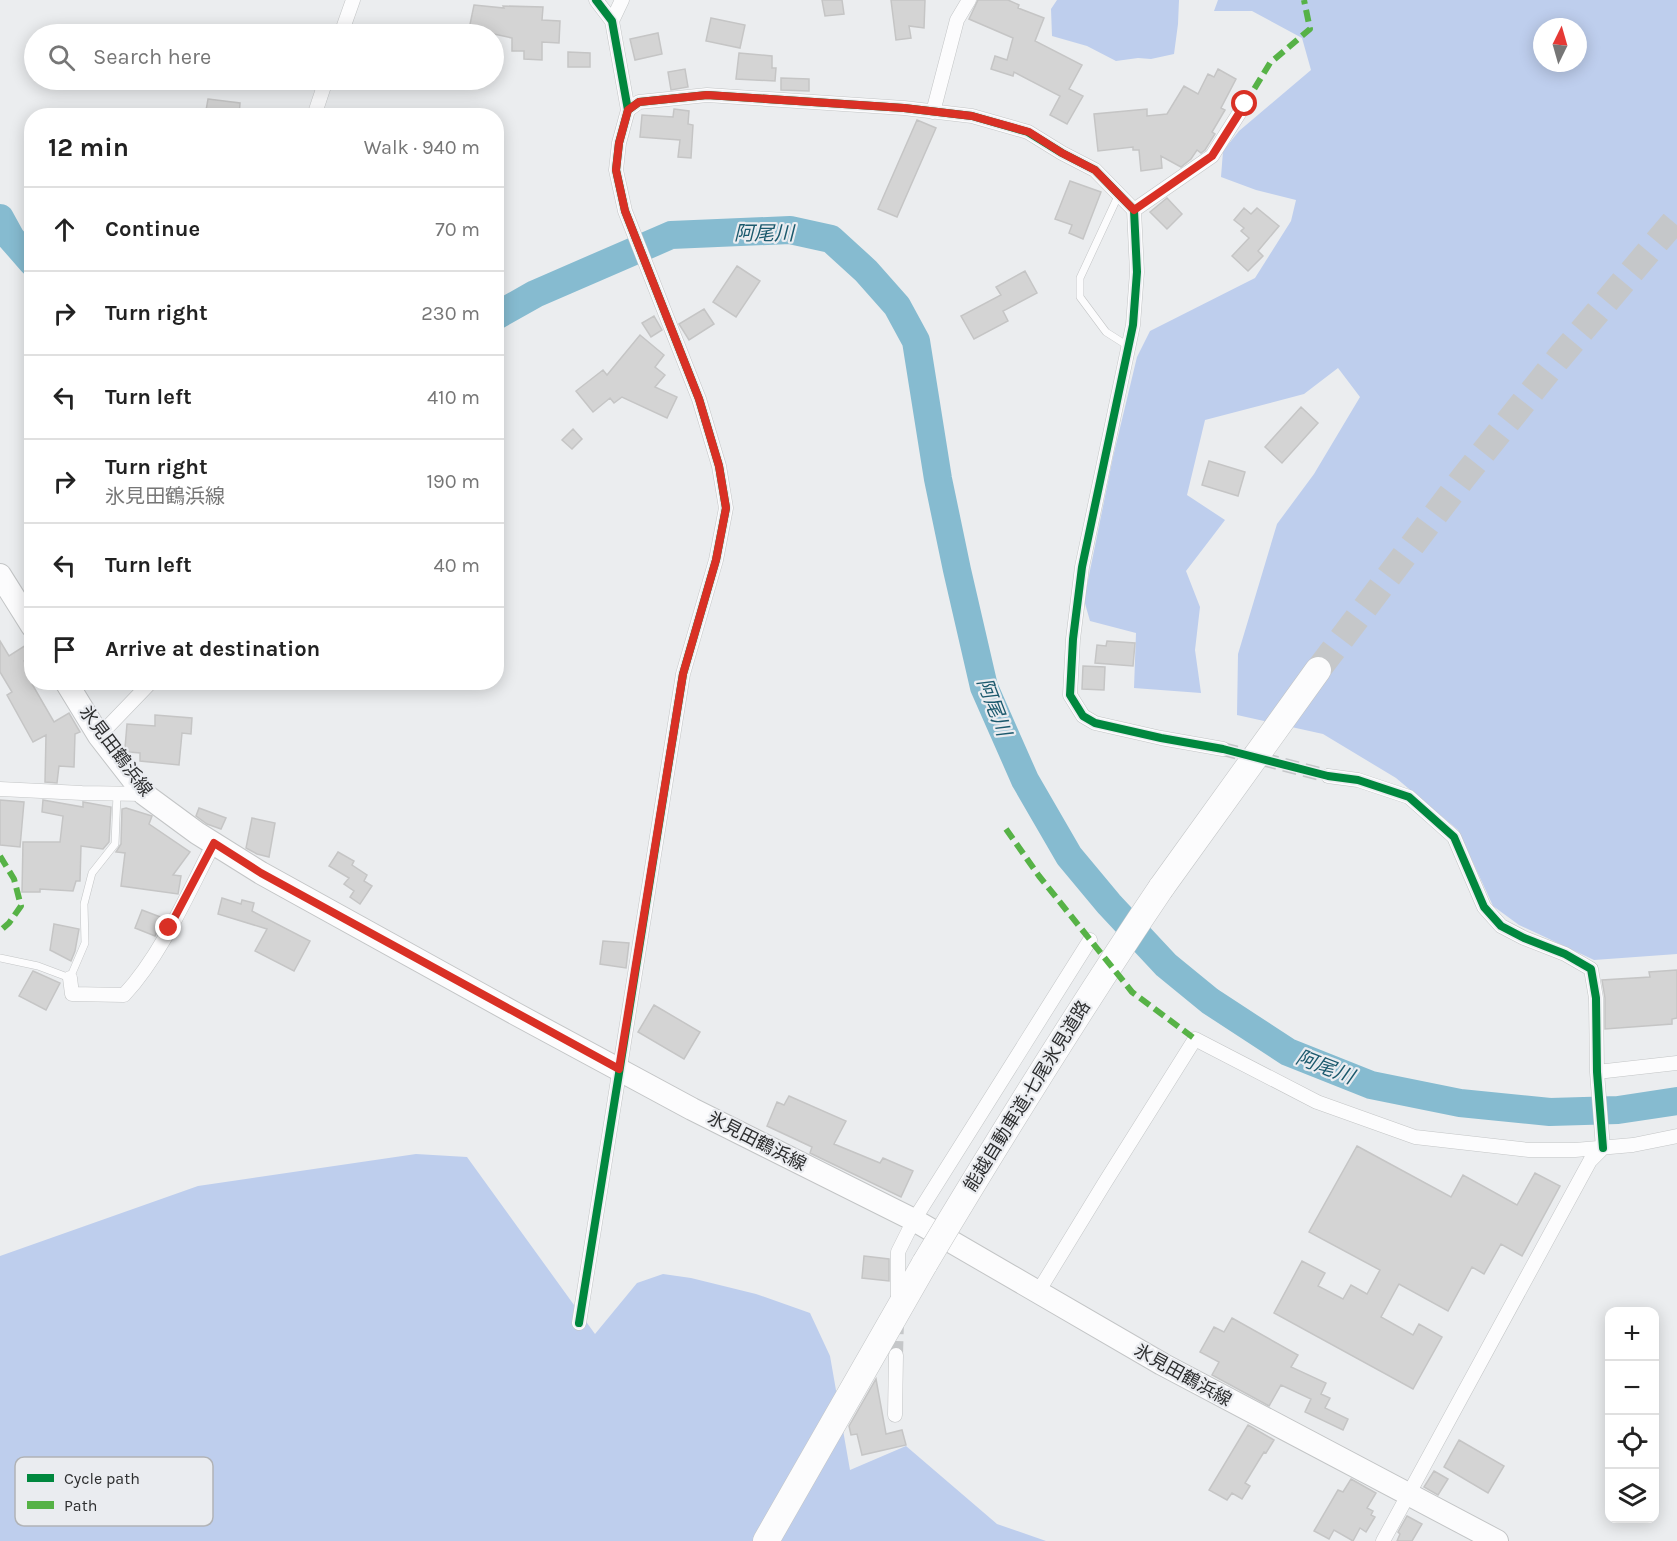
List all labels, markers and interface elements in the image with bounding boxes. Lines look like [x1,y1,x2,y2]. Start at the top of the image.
north arrow [1533,18,1587,72]
search box [24,24,504,90]
icon: search [45,41,78,74]
text: Search here [93,44,211,70]
route start [1231,90,1257,116]
text: 12 min [48,132,129,163]
text: Walk · 940 m [364,136,480,159]
icon: ahead [48,213,81,246]
text: Continue [105,216,200,242]
text: 70 m [435,218,480,241]
water label: 阿尾川 [734,222,796,245]
icon: right [48,297,81,330]
text: Turn right [105,300,208,326]
text: 230 m [421,302,480,325]
icon: left [48,381,81,414]
text: Turn left [105,384,192,410]
text: 410 m [427,386,480,409]
text: Turn right [105,454,208,480]
icon: right [48,465,81,498]
text: 190 m [426,470,480,493]
text: 氷見田鶴浜線 [105,485,225,508]
icon: left [48,549,81,582]
text: Turn left [105,552,192,578]
text: 40 m [434,554,480,577]
icon: arrive [48,633,81,666]
text: Arrive at destination [105,636,320,662]
water label: 阿尾川 [973,675,1016,741]
street label: 氷見田鶴浜線 [75,701,157,801]
route end [155,914,181,940]
street label: 能越自動車道;七尾氷見道路 [959,997,1095,1195]
water label: 阿尾川 [1293,1046,1359,1089]
street label: 氷見田鶴浜線 [704,1107,810,1175]
map controls [1605,1307,1659,1523]
button: + [1605,1307,1659,1361]
street label: 氷見田鶴浜線 [1130,1339,1236,1411]
button: − [1605,1361,1659,1415]
button: locate [1605,1415,1659,1469]
legend [15,1457,213,1526]
text: Cycle path [64,1469,140,1488]
button: layers [1605,1469,1659,1523]
text: Path [64,1496,97,1515]

